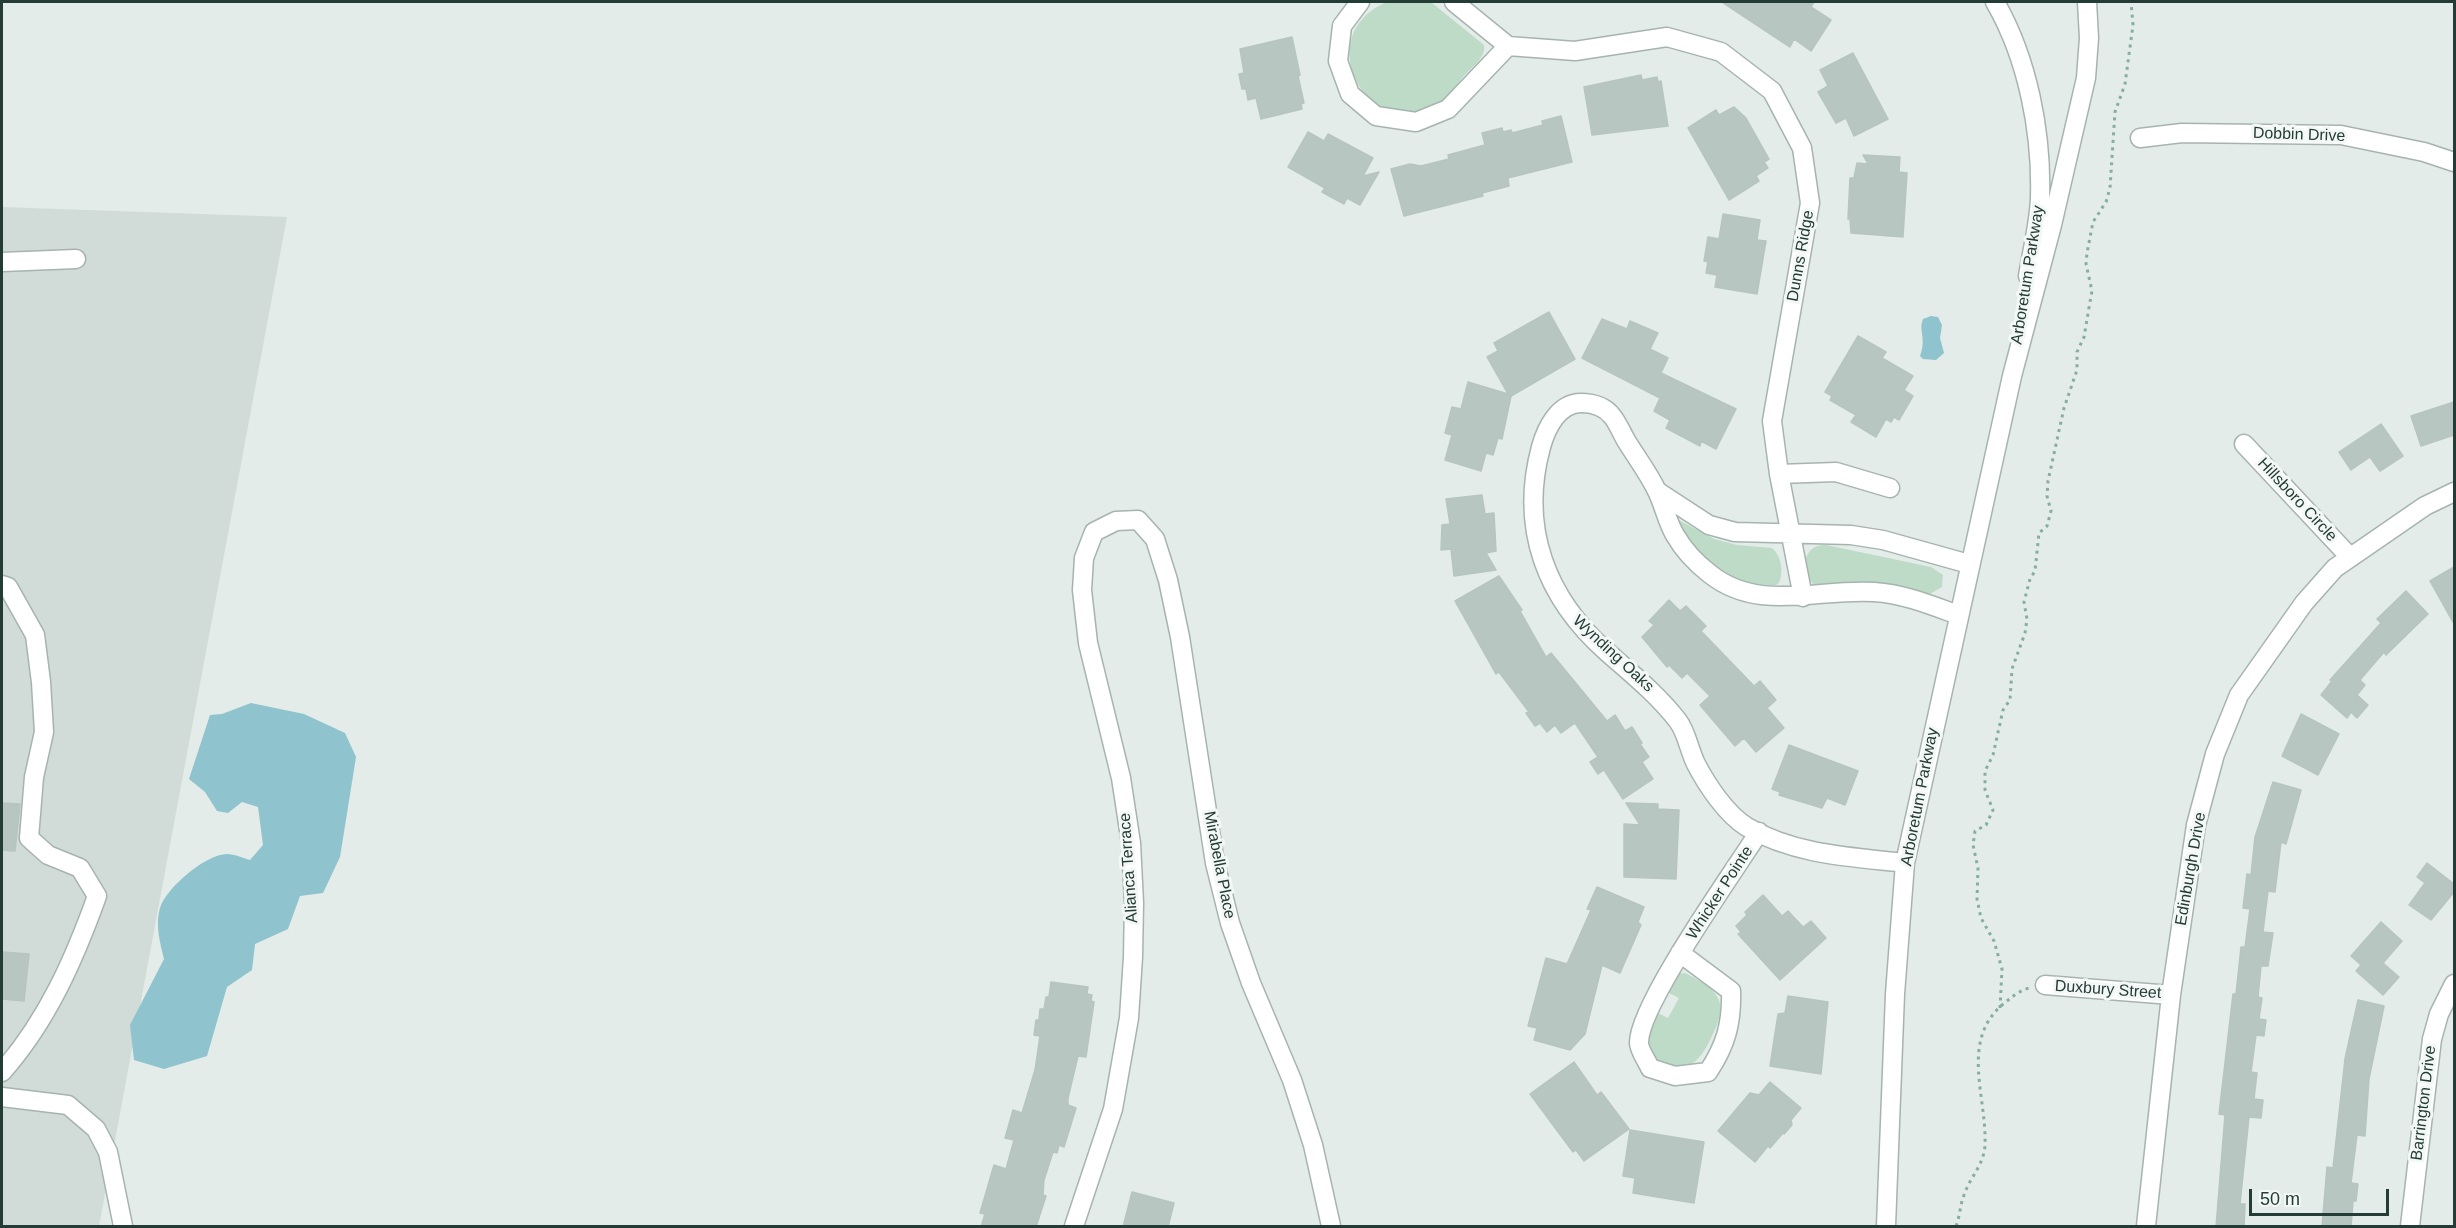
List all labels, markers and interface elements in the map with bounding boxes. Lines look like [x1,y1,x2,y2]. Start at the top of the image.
street label: Dobbin Drive [2252,124,2346,146]
street label: Arboretum Parkway [2008,204,2048,346]
street label: Dunns Ridge [1784,209,1818,303]
street label: Hillsboro Circle [2253,454,2341,546]
street label: Wynding Oaks [1568,612,1658,696]
street label: Arboretum Parkway [1897,726,1943,868]
street label: Mirabella Place [1199,809,1239,921]
street label: Edinburgh Drive [2172,811,2210,927]
street label: Alianca Terrace [1116,812,1142,924]
street label: Whicker Pointe [1683,843,1757,943]
street label: Duxbury Street [2054,977,2162,1003]
street label: Barrington Drive [2407,1044,2441,1162]
scale bar [2252,1177,2392,1215]
text: 50 m [2260,1189,2300,1209]

